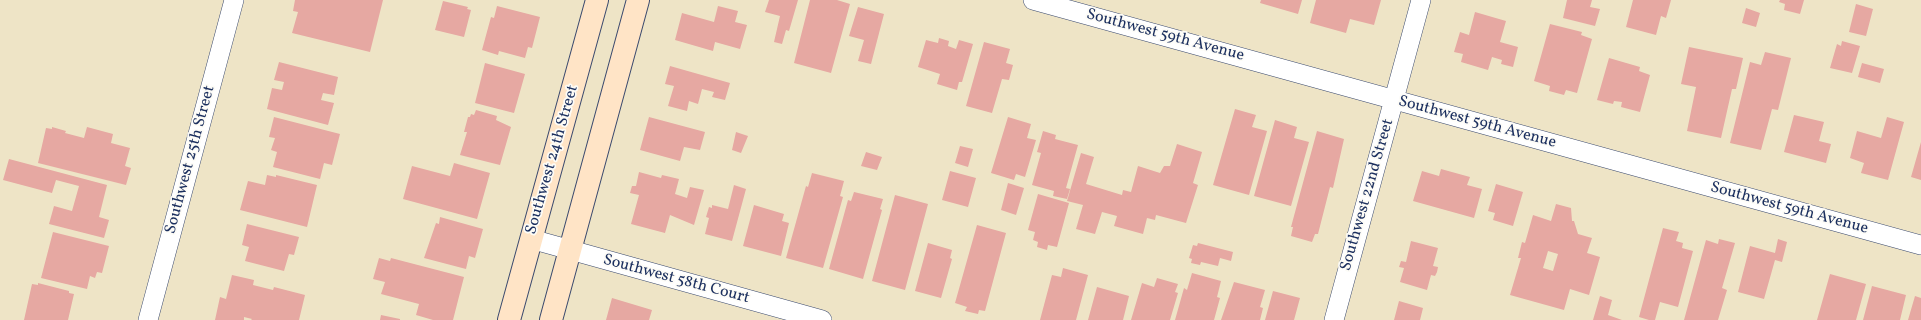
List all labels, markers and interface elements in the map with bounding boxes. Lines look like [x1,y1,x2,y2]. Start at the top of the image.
street label: Southwest 59th Avenue [1084,6,1246,66]
street label: Southwest 24th Street [523,83,583,237]
street label: Southwest 25th Street [162,84,220,236]
street label: Southwest 59th Avenue [1396,93,1558,153]
street label: Southwest 22nd Street [1337,117,1399,273]
street label: Southwest 59th Avenue [1708,179,1870,239]
street label: Southwest 58th Court [601,251,751,309]

